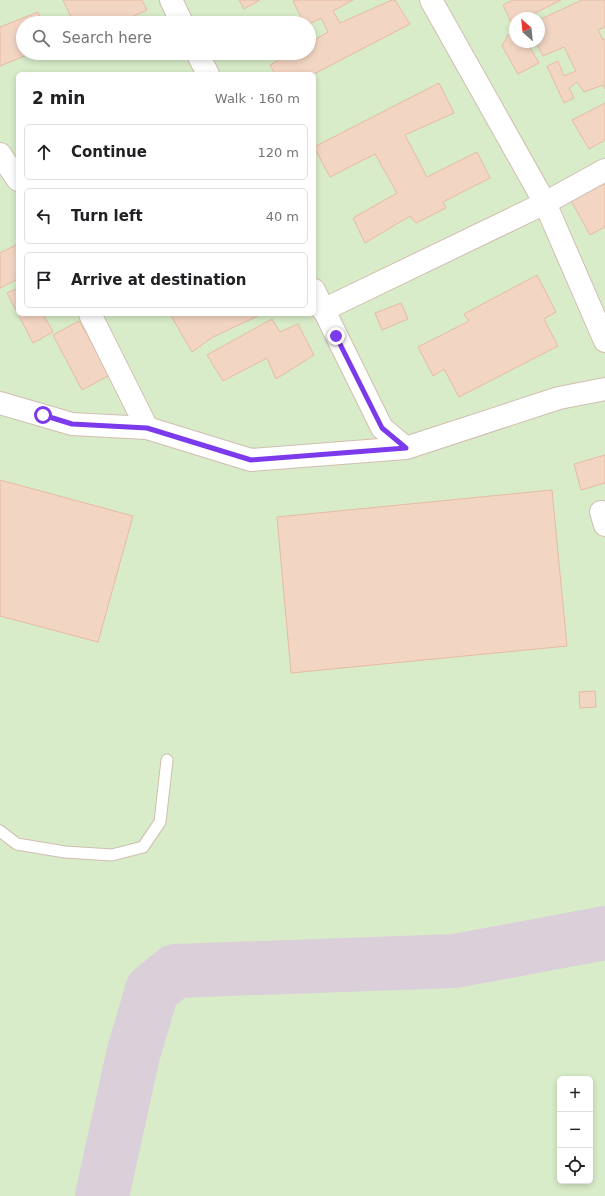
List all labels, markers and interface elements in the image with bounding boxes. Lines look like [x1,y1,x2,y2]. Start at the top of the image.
north arrow [509,12,545,48]
search box [16,16,316,60]
icon: search [30,27,52,49]
text: Search here [62,29,152,47]
text: 2 min [32,88,85,108]
text: Walk · 160 m [215,91,300,106]
icon: ahead [33,141,55,163]
text: Continue [71,143,147,161]
text: 120 m [257,145,299,160]
icon: left [33,205,55,227]
text: Turn left [71,207,143,225]
text: 40 m [266,209,299,224]
icon: arrive [33,269,55,291]
text: Arrive at destination [71,271,246,289]
route end [327,327,345,345]
route start [34,406,52,424]
map controls [557,1076,593,1184]
button: + [557,1076,593,1112]
button: − [557,1112,593,1148]
button: locate [557,1148,593,1184]

